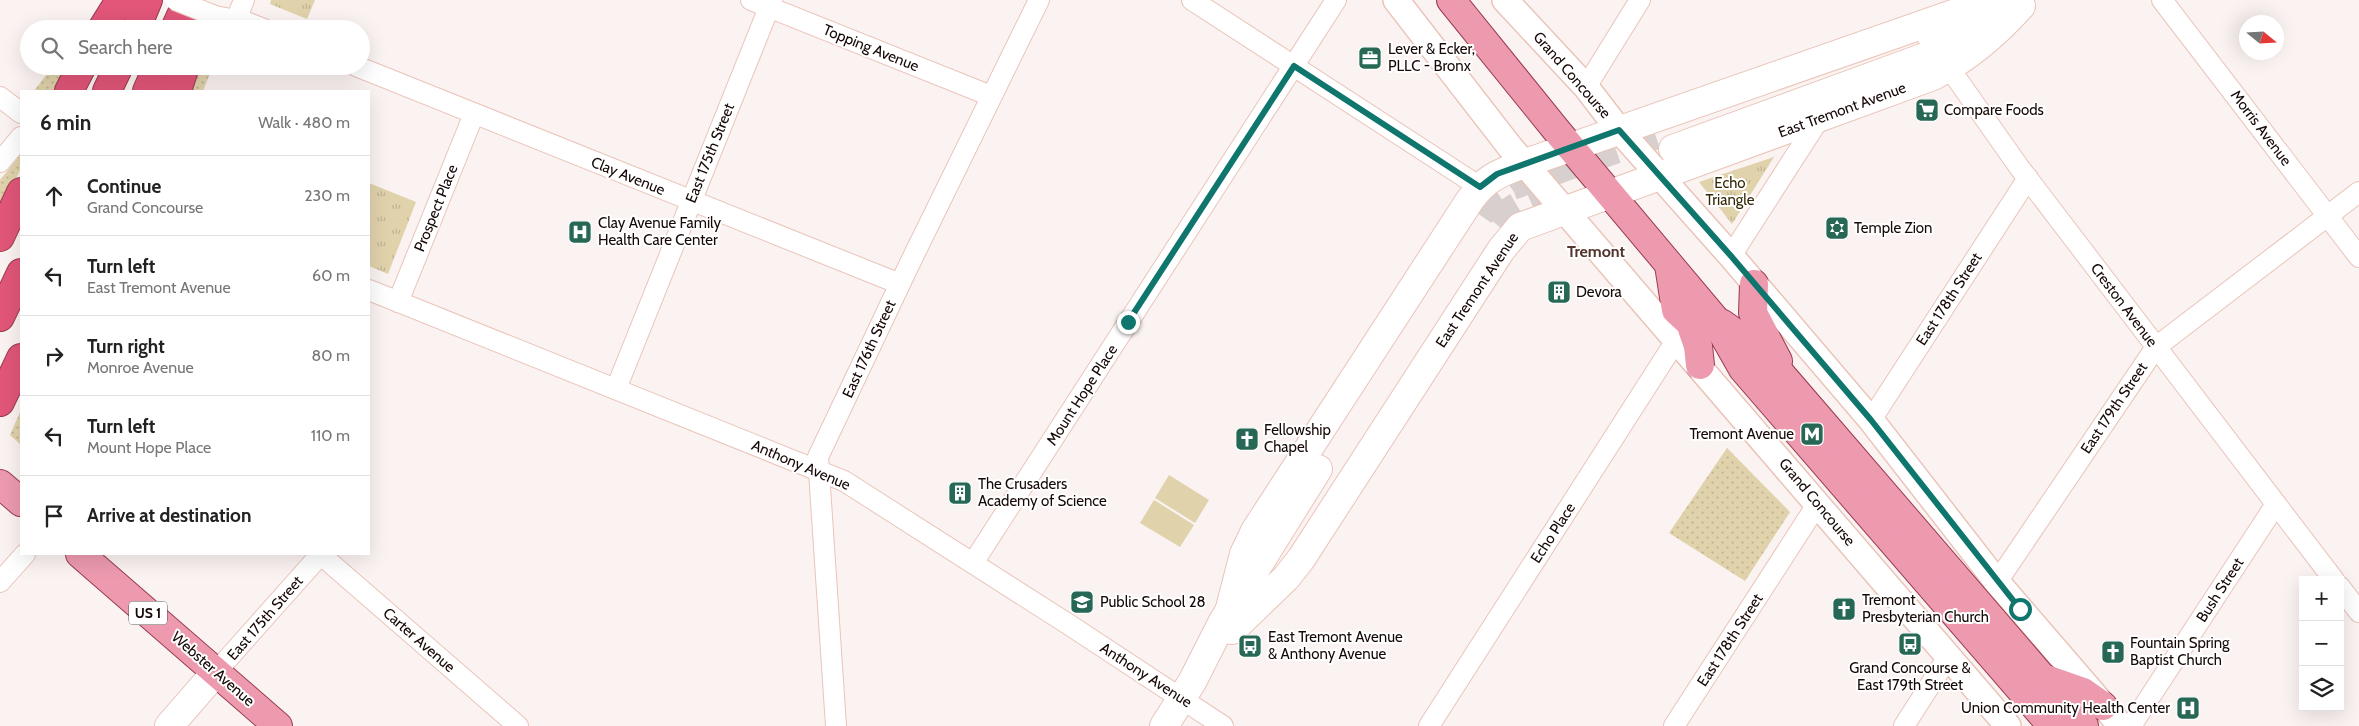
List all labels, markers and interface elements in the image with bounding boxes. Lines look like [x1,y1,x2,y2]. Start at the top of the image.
north arrow [2239,15,2284,60]
search box [20,20,370,75]
street label: Topping Avenue [820,21,922,76]
street label: Grand Concourse [1529,28,1615,122]
icon: search [38,34,66,62]
text: Search here [78,36,172,59]
place label: Lever & Ecker, PLLC - Bronx [1388,40,1475,75]
office icon: Lever & Ecker, PLLC - Bronx [1357,45,1383,71]
street label: East Tremont Avenue [1776,78,1909,141]
street label: Morris Avenue [2227,87,2295,170]
supermarket icon: Compare Foods [1914,97,1940,123]
street label: East 175th Street [682,101,738,205]
place label: Compare Foods [1944,101,2044,119]
text: 6 min [40,110,91,135]
text: Walk · 480 m [258,113,350,132]
street label: Clay Avenue [588,153,668,199]
street label: Prospect Place [410,162,462,254]
park label: Echo Triangle [1706,174,1755,209]
text: Continue [87,175,161,198]
icon: ahead [40,182,68,210]
text: 230 m [304,186,350,205]
text: Grand Concourse [87,198,203,217]
place label: Clay Avenue Family Health Care Center [598,214,722,249]
synagogue icon: Temple Zion [1824,215,1850,241]
hospital icon: Clay Avenue Family Health Care Center [567,219,593,245]
place label: Temple Zion [1854,219,1932,237]
street label: East Tremont Avenue [1432,229,1522,351]
district label: Tremont [1567,242,1626,261]
street label: East 178th Street [1912,249,1986,349]
text: Turn left [87,255,155,278]
street label: Creston Avenue [2087,260,2162,351]
icon: left [40,262,68,290]
text: 60 m [312,266,350,285]
text: East Tremont Avenue [87,278,231,297]
building icon: Devora [1546,279,1572,305]
place label: Devora [1576,283,1623,301]
street label: East 176th Street [838,297,900,401]
route end [1117,311,1140,334]
text: Turn right [87,335,165,358]
street label: Mount Hope Place [1043,341,1121,449]
icon: right [40,342,68,370]
text: 80 m [312,346,350,365]
text: Monroe Avenue [87,358,194,377]
street label: East 179th Street [2077,359,2151,457]
text: Turn left [87,415,155,438]
place label: Fellowship Chapel [1264,421,1331,456]
metro station icon: Tremont Avenue [1799,421,1825,447]
icon: left [40,422,68,450]
place label: Tremont Avenue [1689,425,1794,443]
text: 110 m [311,426,350,445]
church icon: Fellowship Chapel [1234,426,1260,452]
street label: Anthony Avenue [749,436,853,494]
text: Mount Hope Place [87,438,211,457]
street label: Grand Concourse [1775,454,1859,550]
place label: The Crusaders Academy of Science [978,475,1107,510]
building icon: The Crusaders Academy of Science [947,480,973,506]
street label: Echo Place [1527,499,1579,567]
icon: arrive [40,502,68,530]
text: Arrive at destination [87,504,251,527]
street label: Bush Street [2193,554,2247,626]
street label: East 175th Street [223,572,307,664]
map controls [2299,576,2344,711]
button: + [2299,576,2344,621]
school or university icon: Public School 28 [1069,589,1095,615]
street label: East 178th Street [1693,590,1767,690]
place label: Tremont Presbyterian Church [1862,591,1989,626]
place label: Public School 28 [1100,593,1206,611]
church icon: Tremont Presbyterian Church [1831,596,1857,622]
route start [2009,598,2032,621]
road number: US 1 [129,602,167,624]
street label: Carter Avenue [379,604,459,676]
button: − [2299,621,2344,666]
street label: Webster Avenue [168,628,258,710]
place label: East Tremont Avenue & Anthony Avenue [1268,628,1403,663]
bus stop icon: Grand Concourse & East 179th Street [1897,631,1923,657]
bus stop icon: East Tremont Avenue & Anthony Avenue [1237,633,1263,659]
place label: Fountain Spring Baptist Church [2130,634,2230,669]
street label: Anthony Avenue [1097,639,1195,711]
church icon: Fountain Spring Baptist Church [2100,639,2126,665]
place label: Grand Concourse & East 179th Street [1849,659,1971,694]
button: layers [2299,666,2344,711]
hospital icon: Union Community Health Center [2175,695,2201,721]
place label: Union Community Health Center [1961,699,2170,717]

